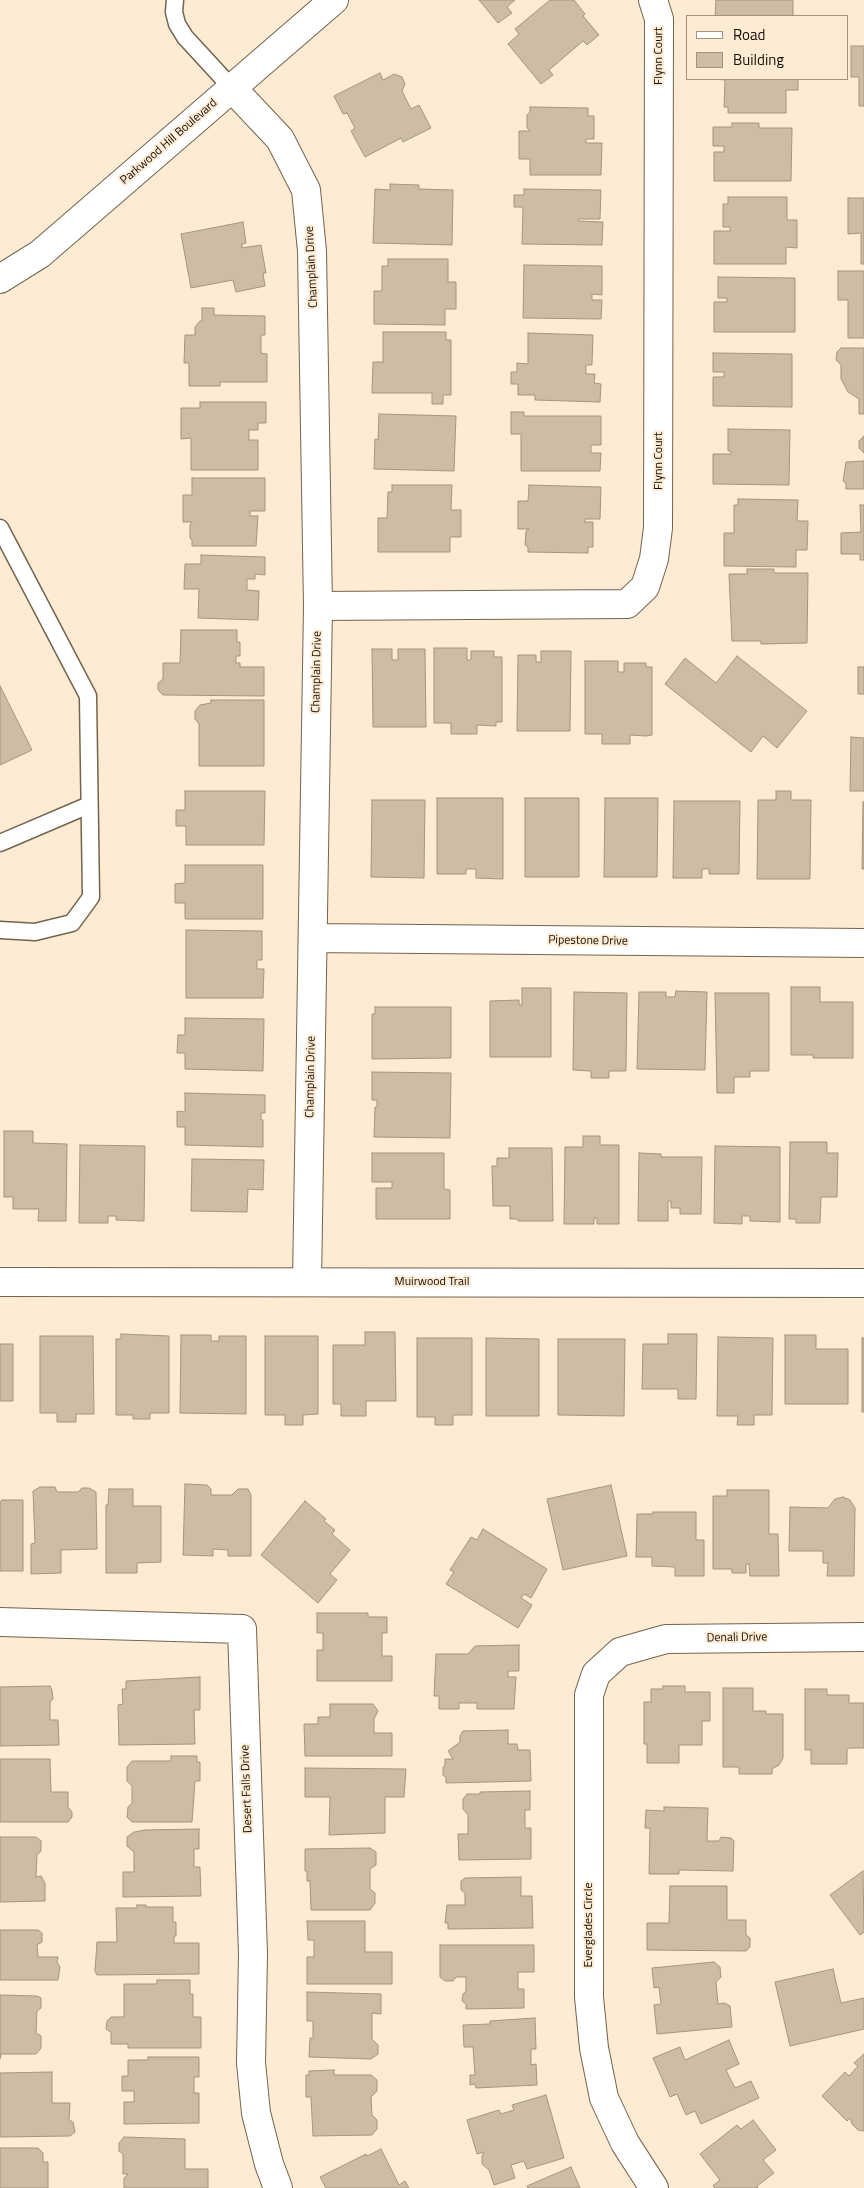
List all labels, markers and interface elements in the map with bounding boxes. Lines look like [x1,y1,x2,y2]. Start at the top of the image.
legend [686,15,849,80]
text: Road [733,23,765,46]
street label: Flynn Court [652,27,666,85]
text: Building [733,48,784,71]
street label: Parkwood Hill Boulevard [118,96,220,188]
street label: Champlain Drive [303,226,321,308]
street label: Flynn Court [652,432,666,490]
street label: Champlain Drive [309,631,325,713]
street label: Pipestone Drive [548,933,628,949]
street label: Champlain Drive [303,1036,319,1118]
street label: Muirwood Trail [395,1275,469,1289]
street label: Denali Drive [707,1630,767,1646]
street label: Desert Falls Drive [238,1745,256,1833]
street label: Everglades Circle [582,1882,596,1968]

